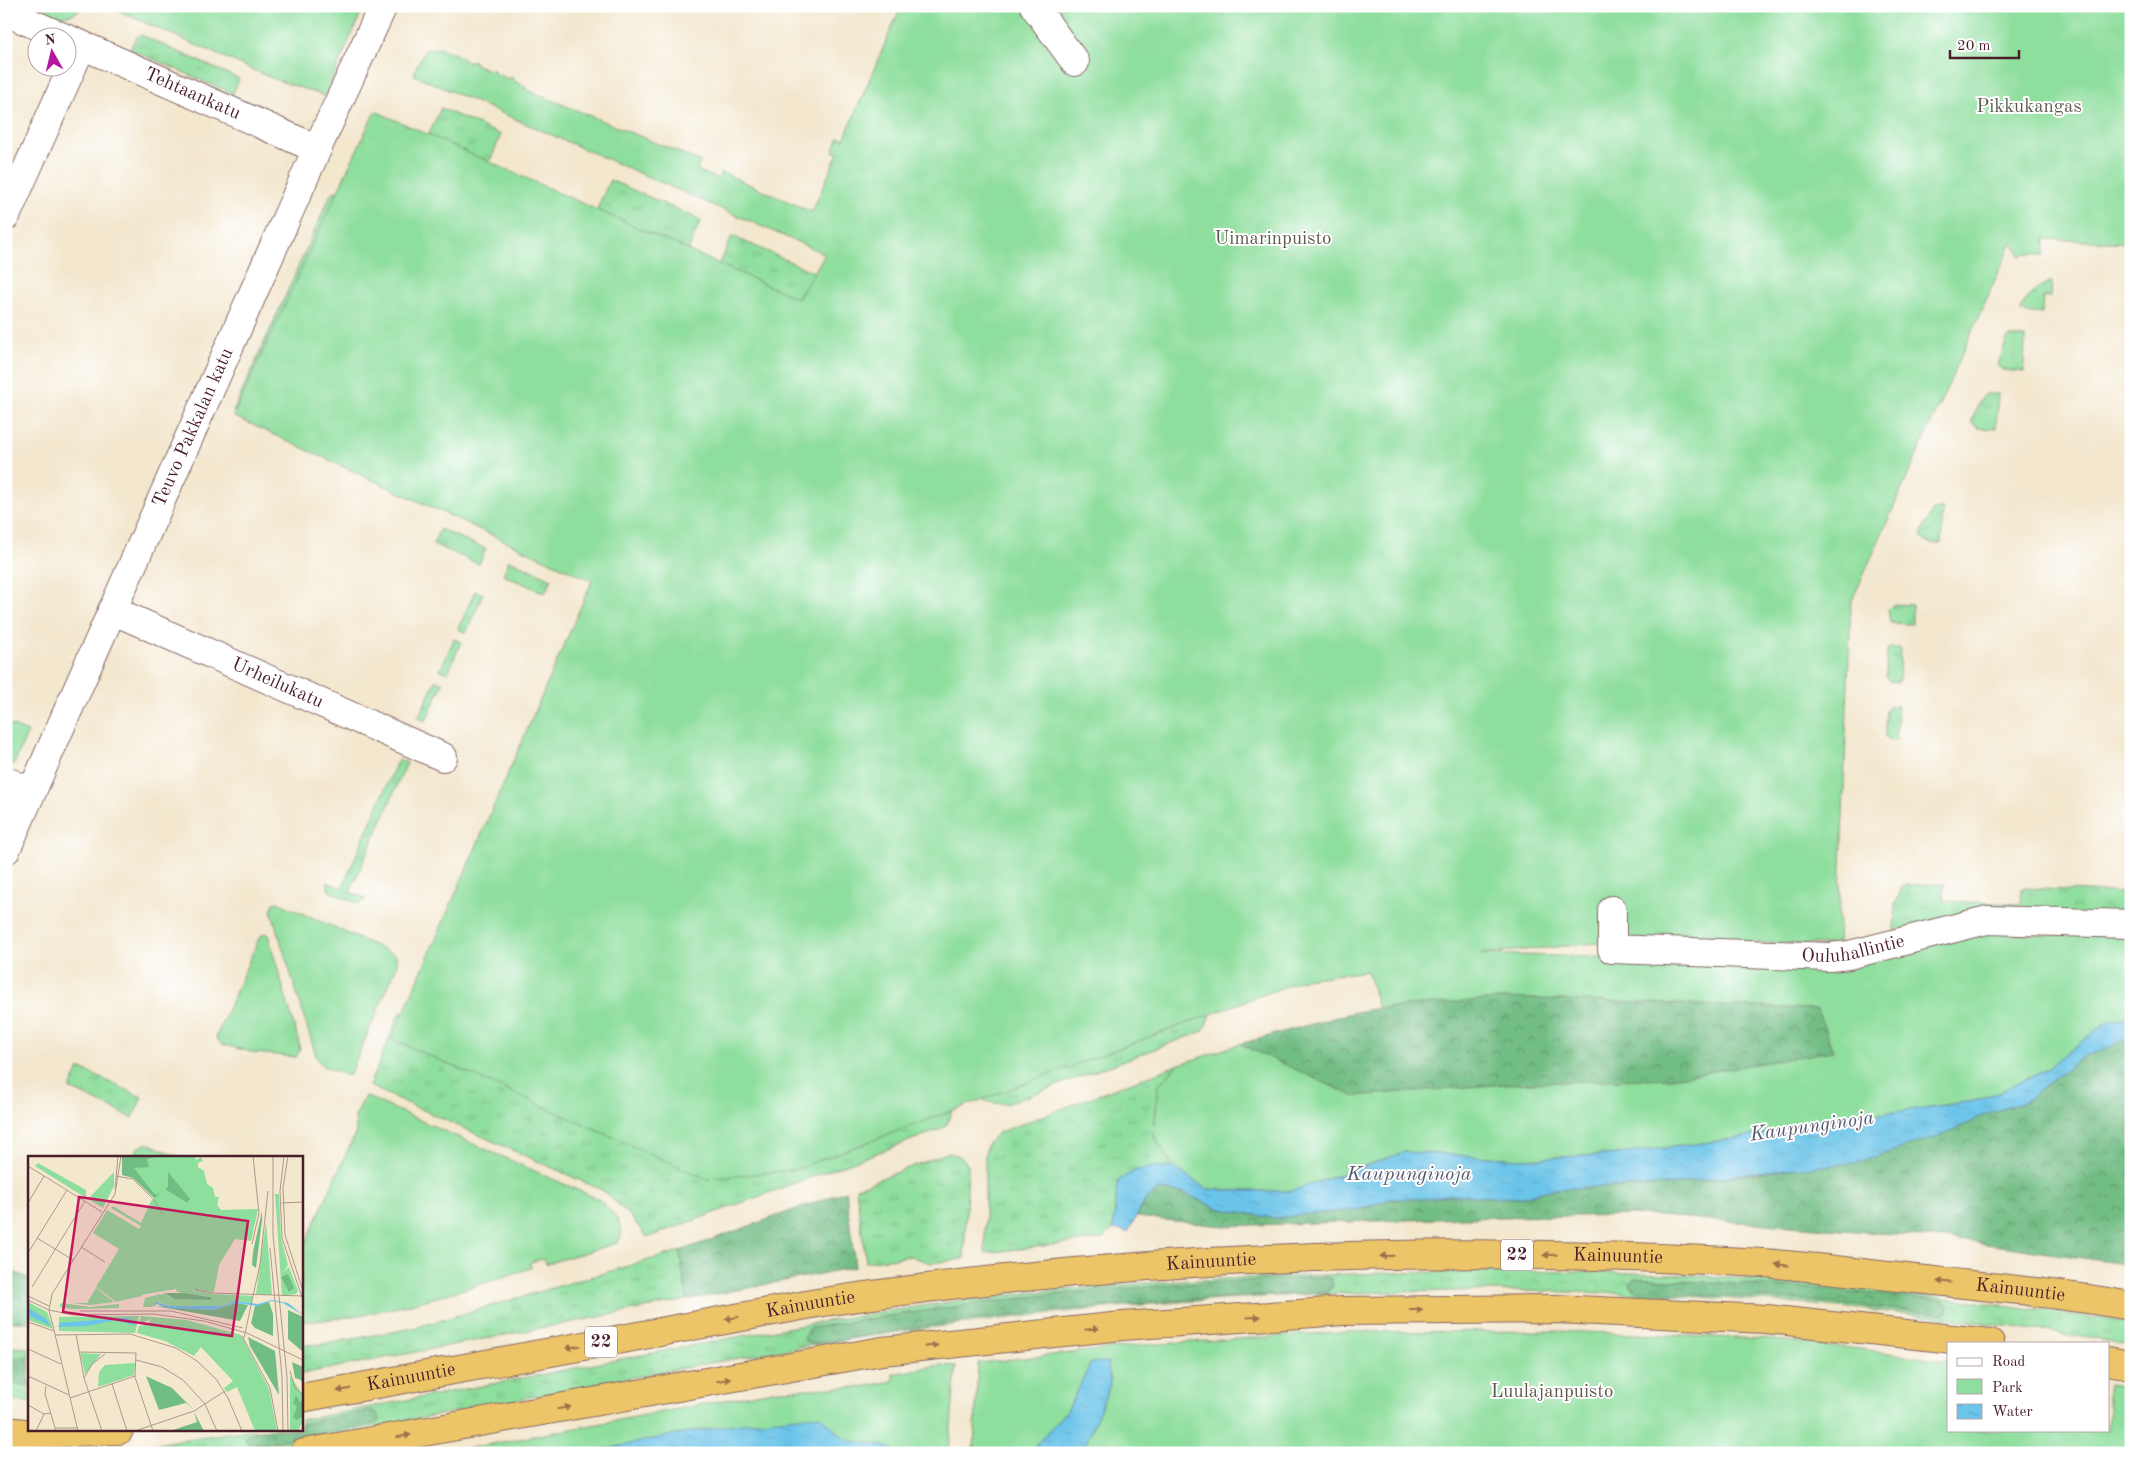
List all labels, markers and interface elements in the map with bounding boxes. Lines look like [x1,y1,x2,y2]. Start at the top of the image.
north arrow [28,28,78,78]
scale bar [1950,28,2018,60]
text: N [44,32,57,48]
text: 20 m [1957,39,1991,54]
street label: Tehtaankatu [141,64,243,123]
park label: Pikkukangas [1976,98,2082,117]
park label: Uimarinpuisto [1214,230,1332,249]
street label: Teuvo Pakkalan katu [150,345,237,510]
street label: Urheilukatu [229,655,326,712]
street label: Ouluhallintie [1801,932,1907,966]
water label: Kaupunginoja [1748,1108,1876,1146]
inset map [28,1156,302,1432]
water label: Kaupunginoja [1345,1165,1472,1185]
road number: 22 [1501,1240,1533,1270]
street label: Kainuuntie [1573,1246,1663,1268]
street label: Kainuuntie [1165,1250,1257,1274]
one-way arrow [1542,1251,1558,1259]
one-way arrow [1379,1252,1395,1260]
one-way arrow [1774,1261,1790,1269]
street label: Kainuuntie [1974,1276,2066,1305]
one-way arrow [1935,1278,1951,1286]
street label: Kainuuntie [764,1288,856,1322]
one-way arrow [1409,1306,1425,1314]
one-way arrow [1246,1312,1262,1320]
one-way arrow [725,1314,740,1322]
one-way arrow [1084,1325,1100,1333]
road number: 22 [585,1326,617,1358]
one-way arrow [923,1342,939,1350]
legend [1947,1342,2110,1432]
one-way arrow [564,1344,580,1352]
text: Road [1992,1355,2026,1370]
street label: Kainuuntie [365,1360,457,1395]
one-way arrow [716,1375,732,1383]
text: Park [1992,1381,2023,1396]
park label: Luulajanpuisto [1491,1383,1613,1402]
one-way arrow [336,1386,352,1394]
one-way arrow [556,1404,572,1412]
text: Water [1992,1405,2033,1420]
one-way arrow [396,1432,412,1440]

